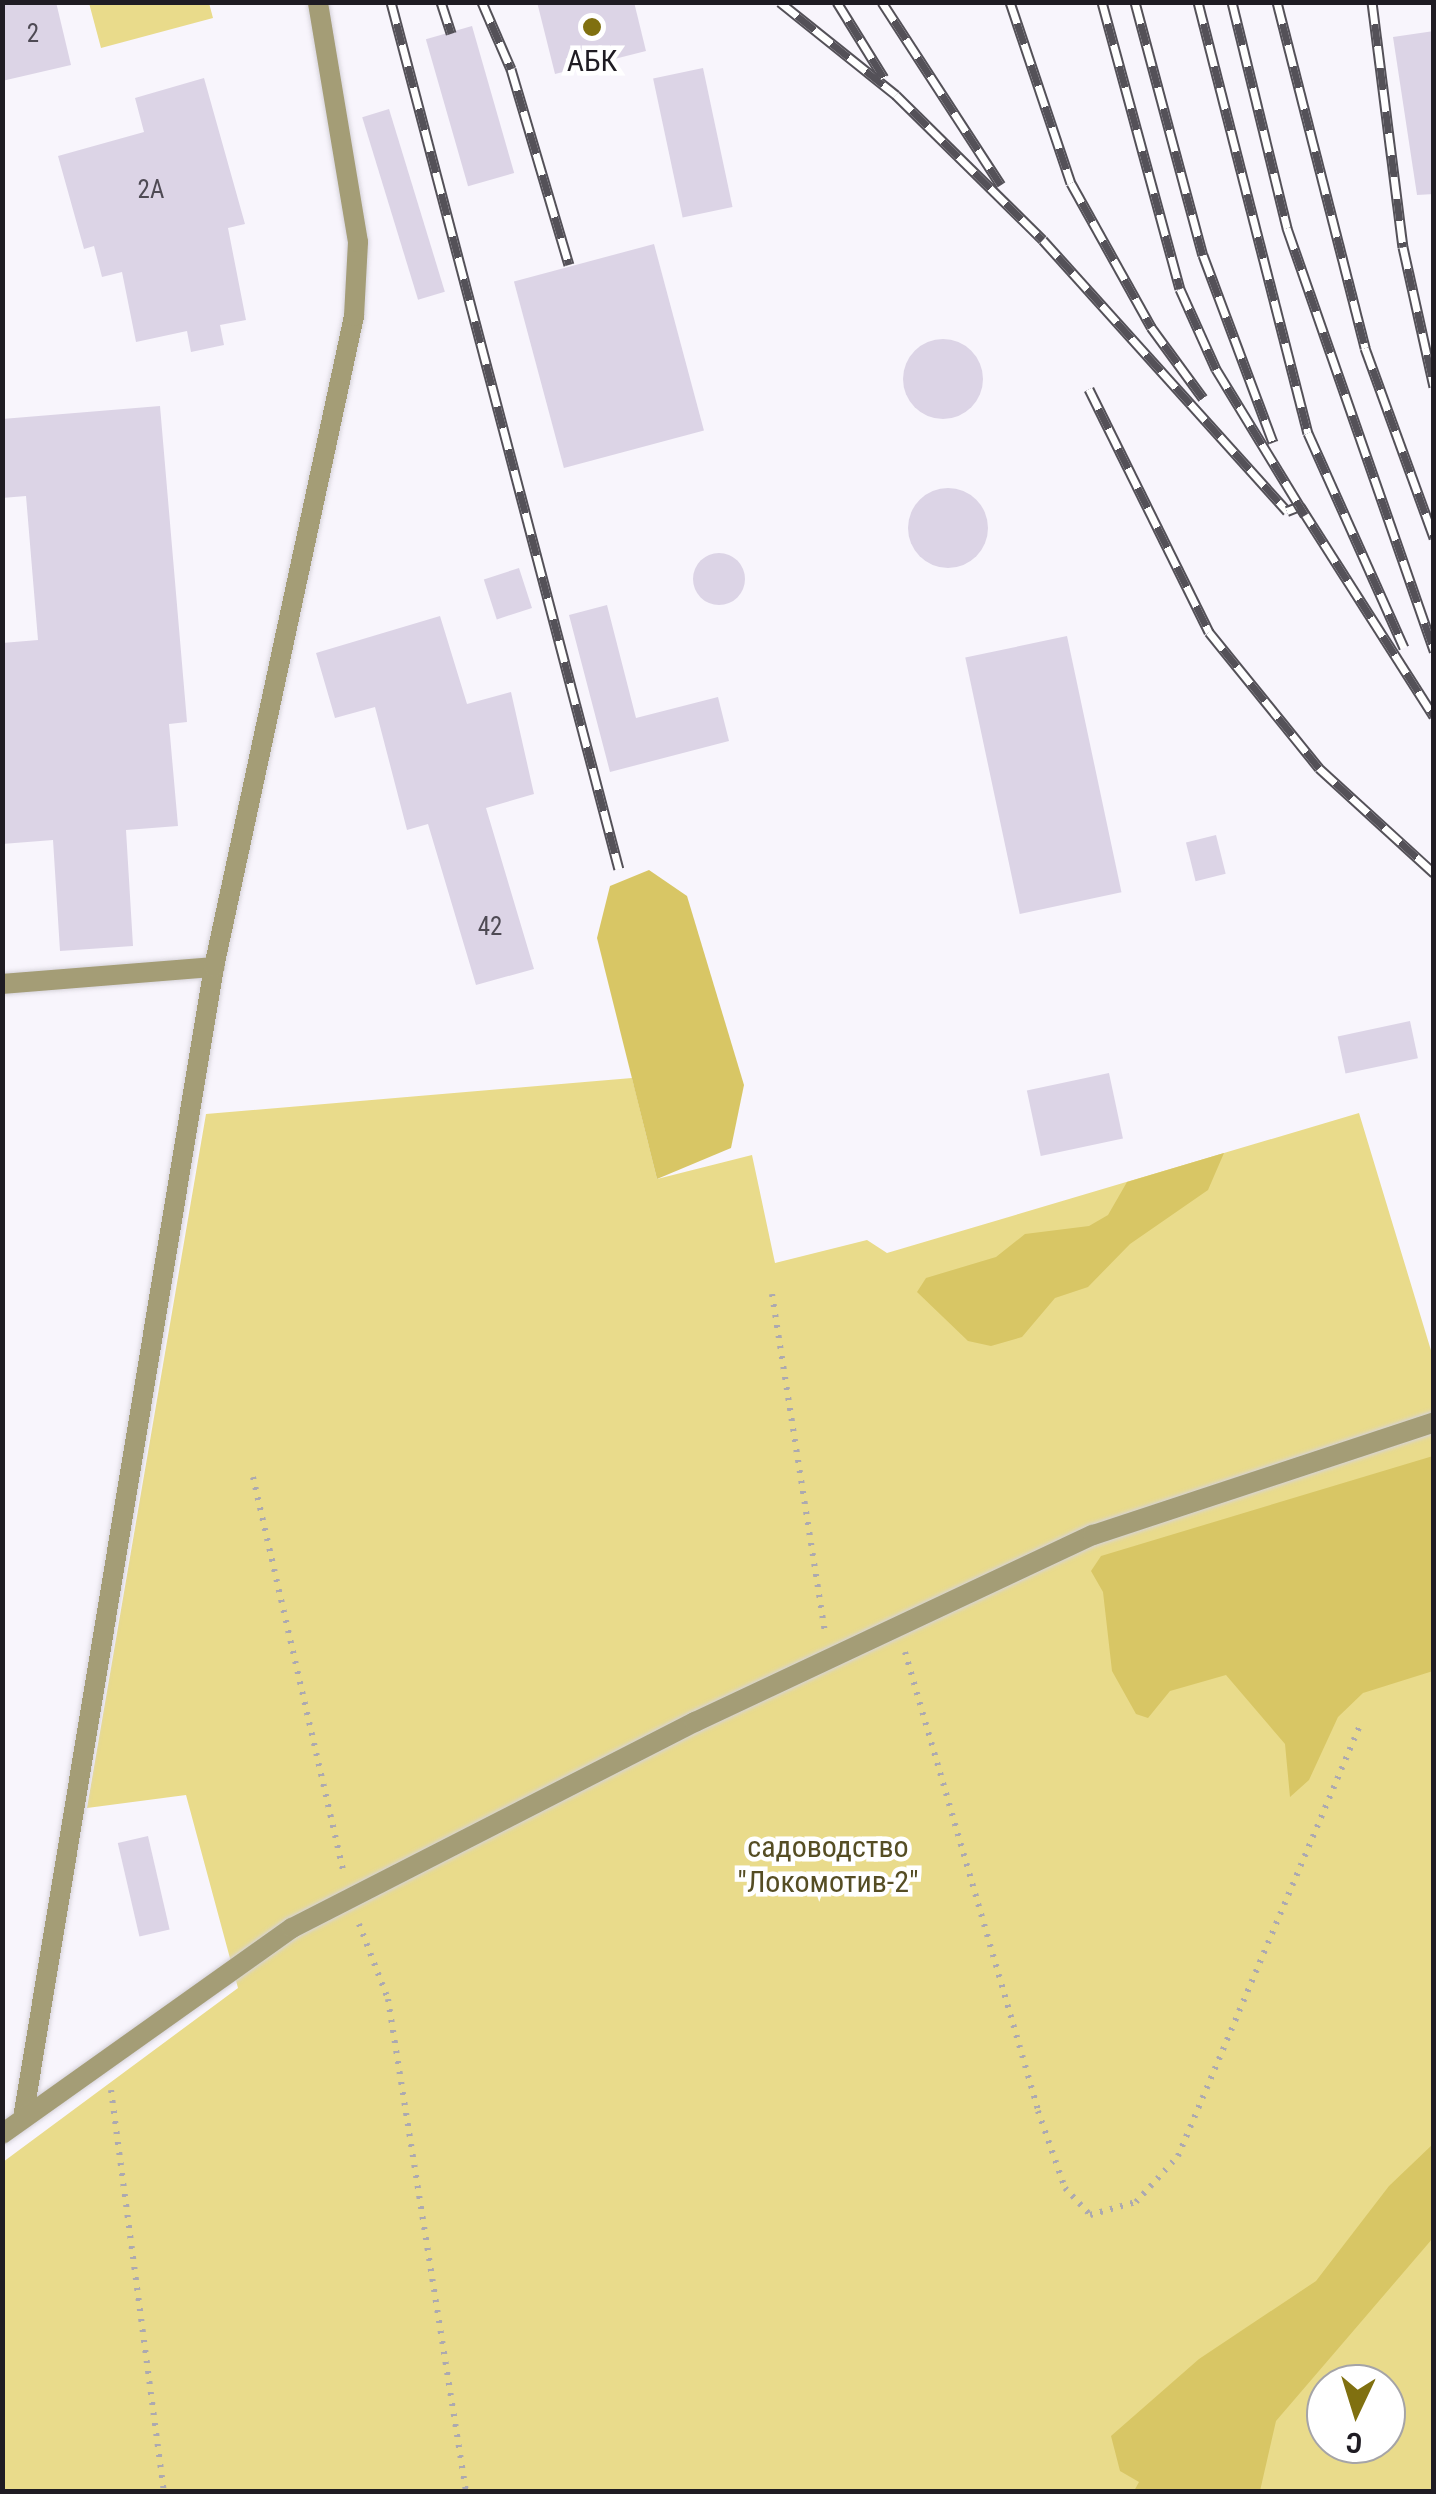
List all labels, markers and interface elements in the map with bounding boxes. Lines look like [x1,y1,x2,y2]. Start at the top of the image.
marker: АБК [581,16,603,38]
house number: 2 [27,19,39,49]
place label: АБК [567,43,617,79]
house number: 2А [138,175,164,205]
house number: 42 [478,912,502,942]
park label: садоводство "Локомотив-2" [737,1829,919,1900]
north arrow [1306,2364,1406,2464]
text: С [1345,2425,1363,2459]

